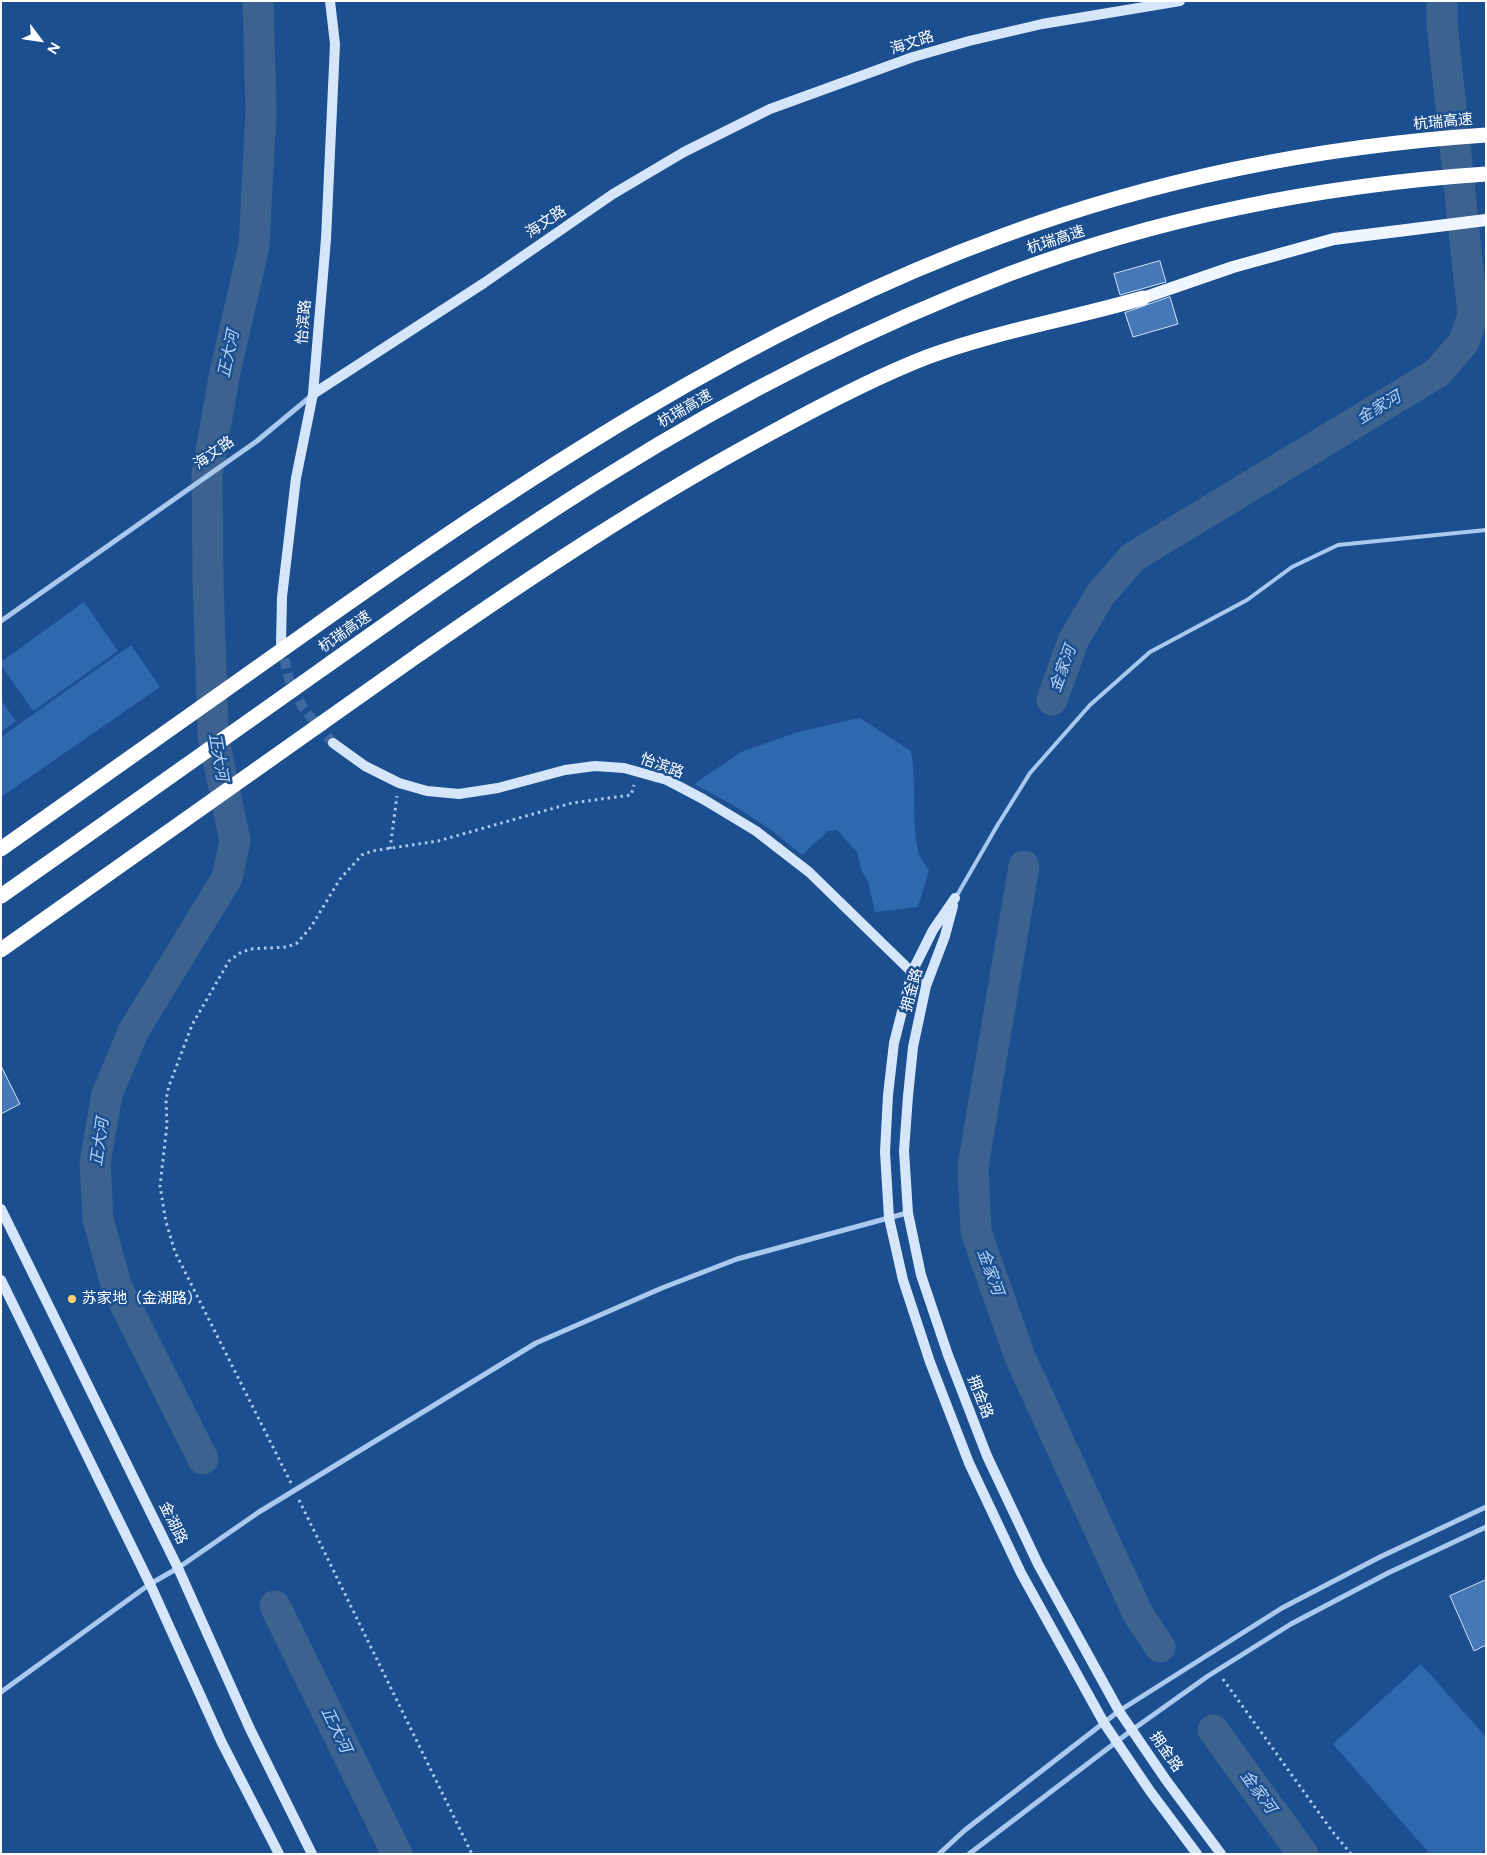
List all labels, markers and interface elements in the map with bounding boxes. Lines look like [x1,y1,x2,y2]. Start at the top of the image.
north arrow [15,15,65,65]
street label: 海文路 [888,27,936,59]
text: N [43,39,63,57]
street label: 杭瑞高速 [1412,110,1474,134]
street label: 海文路 [522,202,570,242]
street label: 杭瑞高速 [1025,222,1087,258]
street label: 怡滨路 [293,299,315,345]
water label: 正大河 [215,329,243,379]
street label: 杭瑞高速 [655,386,715,432]
water label: 金家河 [1353,387,1405,429]
street label: 海文路 [190,433,238,473]
street label: 杭瑞高速 [315,607,375,657]
water label: 金家河 [1046,643,1080,695]
water label: 正大河 [204,732,232,782]
street label: 怡滨路 [638,750,686,782]
street label: 拥金路 [897,966,927,1014]
water label: 正大河 [87,1117,113,1167]
water label: 金家河 [973,1246,1007,1298]
place label: 苏家地（金湖路） [82,1290,202,1308]
marker: 苏家地（金湖路） [66,1293,78,1305]
street label: 拥金路 [964,1373,996,1421]
street label: 金湖路 [155,1499,191,1547]
water label: 正大河 [317,1704,355,1756]
street label: 拥金路 [1146,1728,1186,1776]
water label: 金家河 [1236,1767,1280,1817]

